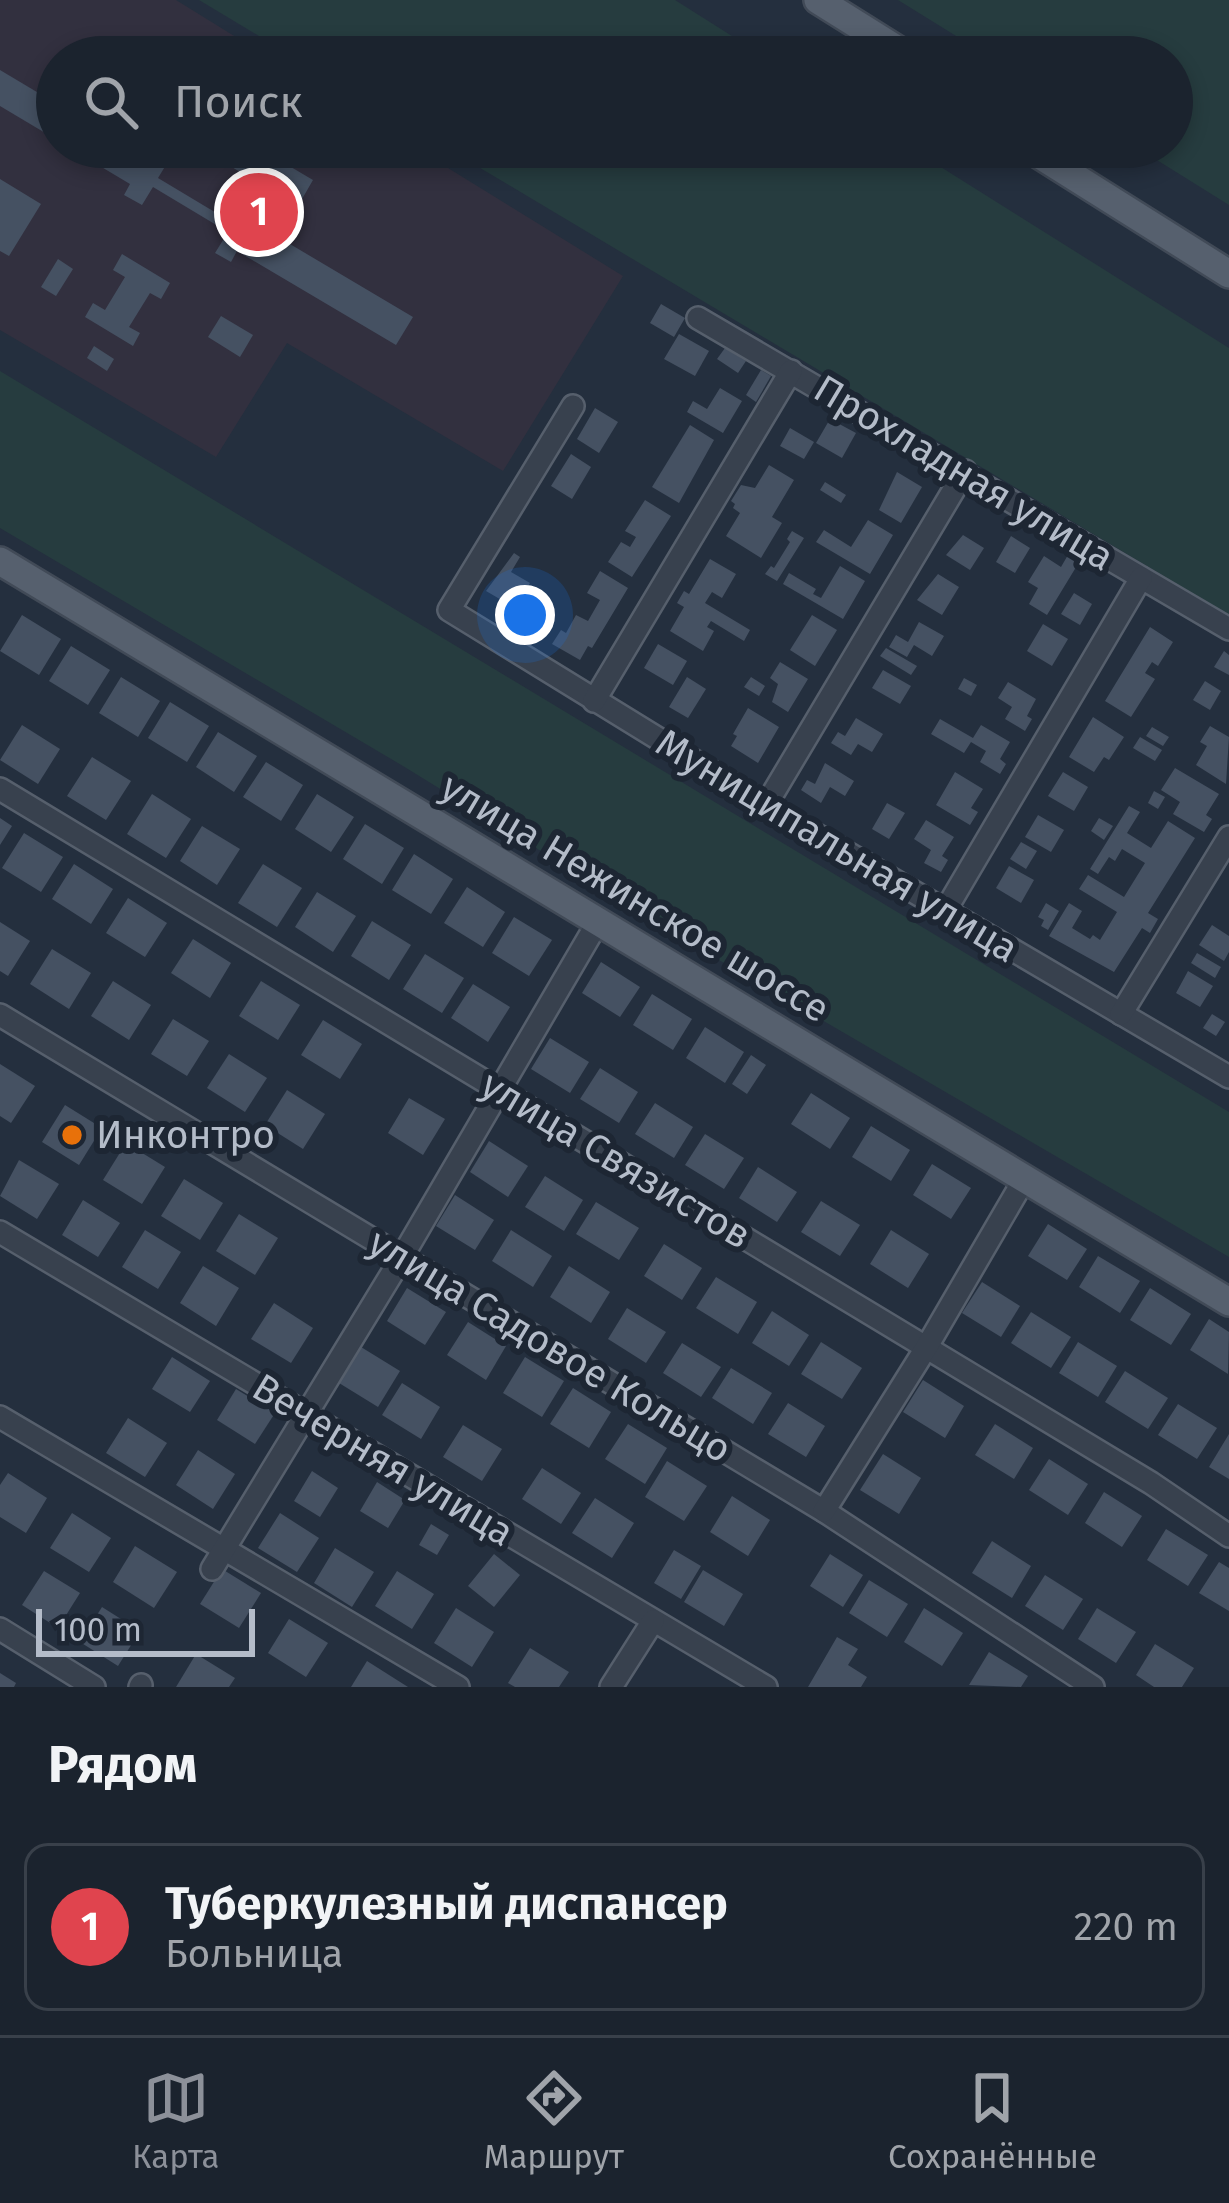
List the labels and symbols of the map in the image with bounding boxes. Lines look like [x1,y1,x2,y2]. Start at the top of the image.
pin: 1 [220,167,298,257]
street label: Прохладная улица [806,365,1122,581]
your location [495,585,555,645]
street label: Муниципальная улица [648,720,1026,972]
street label: улица Нежинское шоссе [433,764,837,1032]
street label: улица Связистов [473,1061,759,1259]
place label: Инконтро [96,1112,275,1158]
marker: Инконтро [59,1122,85,1148]
street label: улица Садовое Кольцо [360,1219,740,1473]
street label: Вечерняя улица [244,1364,522,1556]
scale bar [36,1603,255,1656]

